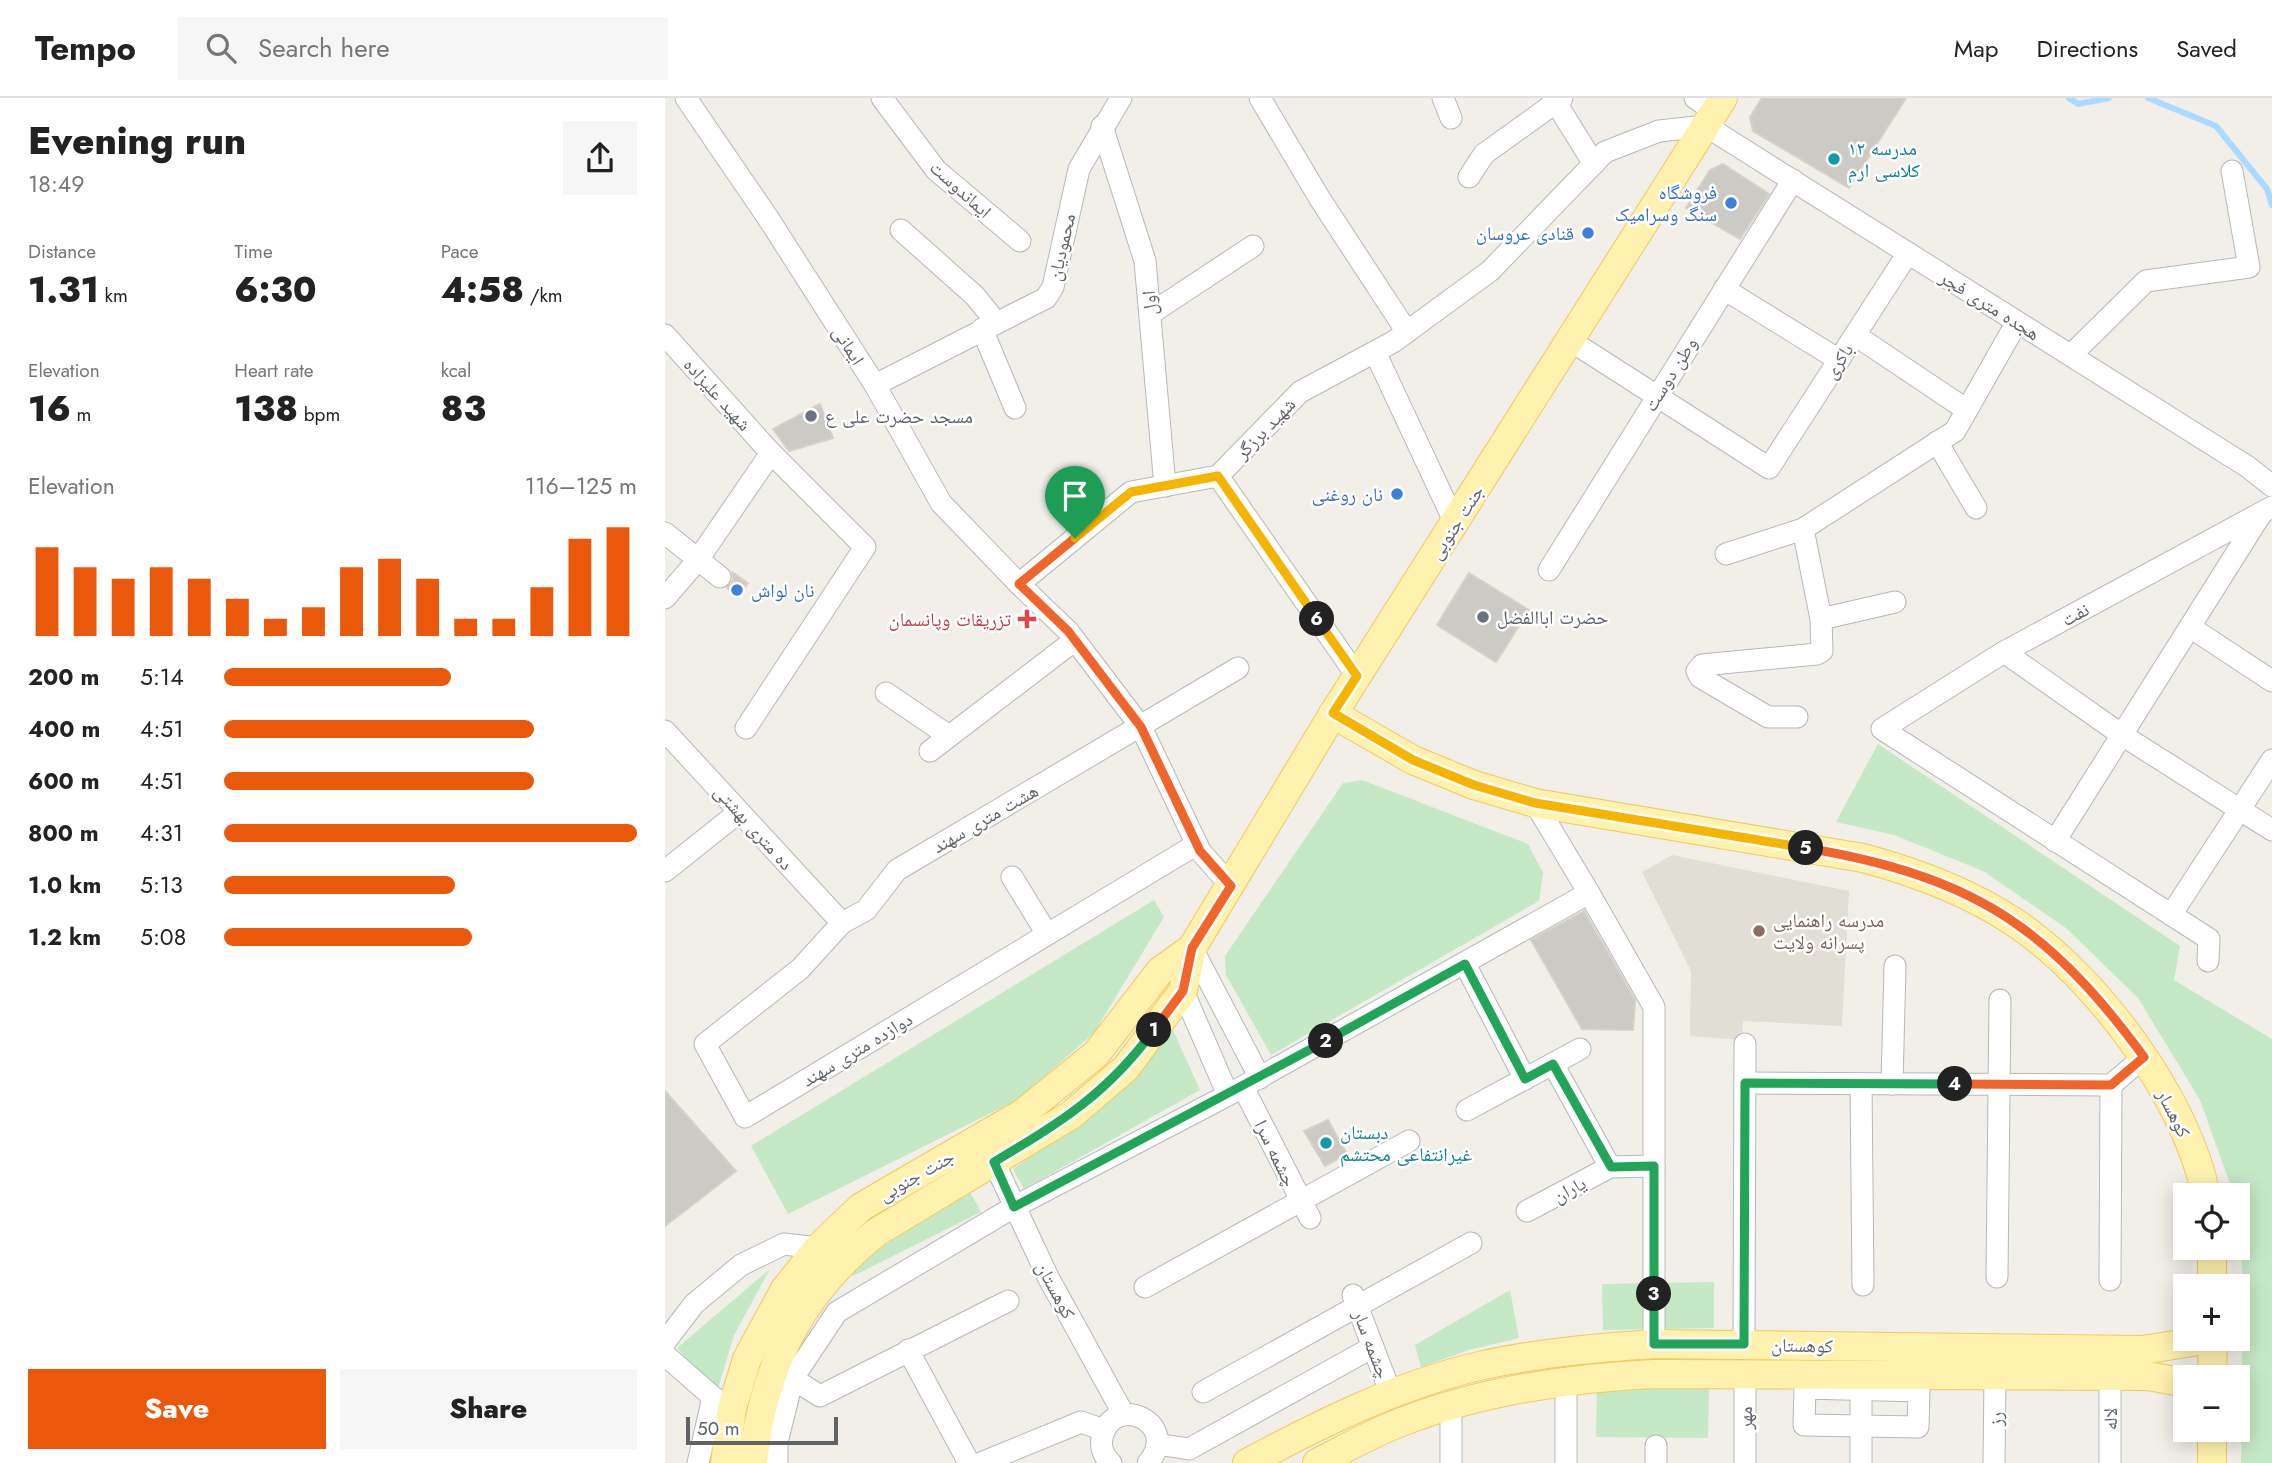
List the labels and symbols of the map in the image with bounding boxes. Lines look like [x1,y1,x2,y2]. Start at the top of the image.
place label: مدرسه ۱۲ کلاسی ارم [1848,135,1920,184]
marker: مدرسه ۱۲ کلاسی ارم [1826,151,1842,167]
street label: ایماندوست [924,154,998,224]
place label: فروشگاه سنگ وسرامیک [1615,179,1717,228]
marker: فروشگاه سنگ وسرامیک [1723,195,1739,211]
street label: محمودیان [1041,211,1082,283]
place label: قنادی عروسان [1476,220,1574,247]
marker: قنادی عروسان [1580,225,1596,241]
street label: هجده متری فجر [1934,263,2045,347]
street label: اول [1135,289,1164,316]
street label: ایمانی [826,320,871,370]
street label: وطن دوست [1637,332,1704,417]
street label: باکری [1817,338,1860,384]
street label: شهید علیزاده [677,352,758,437]
street label: شهید برزگر [1228,391,1302,466]
place label: مسجد حضرت علی ع [825,403,973,430]
marker: مسجد حضرت علی ع [803,408,819,424]
pin [1045,466,1105,538]
street label: جنت جنوبی [1422,480,1491,565]
place label: نان روغنی [1312,481,1383,508]
marker: نان روغنی [1389,486,1405,502]
place label: نان لواش [751,577,815,604]
marker: نان لواش [729,582,745,598]
street label: نفت [2056,596,2094,633]
pin: 6 [1299,602,1335,636]
place label: حضرت اباالفضل [1497,604,1608,631]
place label: تزریقات وپانسمان [889,606,1011,633]
marker: تزریقات وپانسمان [1017,609,1037,629]
marker: حضرت اباالفضل [1475,609,1491,625]
street label: هشت متری سهند [927,777,1043,860]
street label: ده متری بهشتی [708,779,800,876]
pin: 5 [1789,830,1823,866]
place label: مدرسه راهنمایی پسرانه ولایت [1773,907,1884,956]
marker: مدرسه راهنمایی پسرانه ولایت [1751,923,1767,939]
street label: دوازده متری سهند [797,1006,918,1093]
pin: 1 [1137,1012,1171,1048]
pin: 2 [1309,1024,1343,1058]
pin: 4 [1937,1066,1973,1102]
street label: کوهسار [2149,1083,2197,1142]
street label: چشمه‌ سرا [1248,1115,1303,1191]
place label: دبستان غیرانتفاعی محتشم [1340,1119,1472,1168]
marker: دبستان غیرانتفاعی محتشم [1318,1135,1334,1151]
street label: جنت جنوبی [873,1143,959,1208]
street label: یاران [1548,1169,1591,1209]
street label: کوهستان [1029,1257,1082,1324]
pin: 3 [1637,1276,1671,1312]
street label: چشمه سار [1346,1305,1397,1382]
street label: کوهستان [1771,1331,1833,1360]
street label: مهر [1732,1406,1759,1431]
street label: لاله [2097,1408,2124,1430]
street label: رز [1982,1412,2009,1427]
scale bar [686,1414,838,1446]

